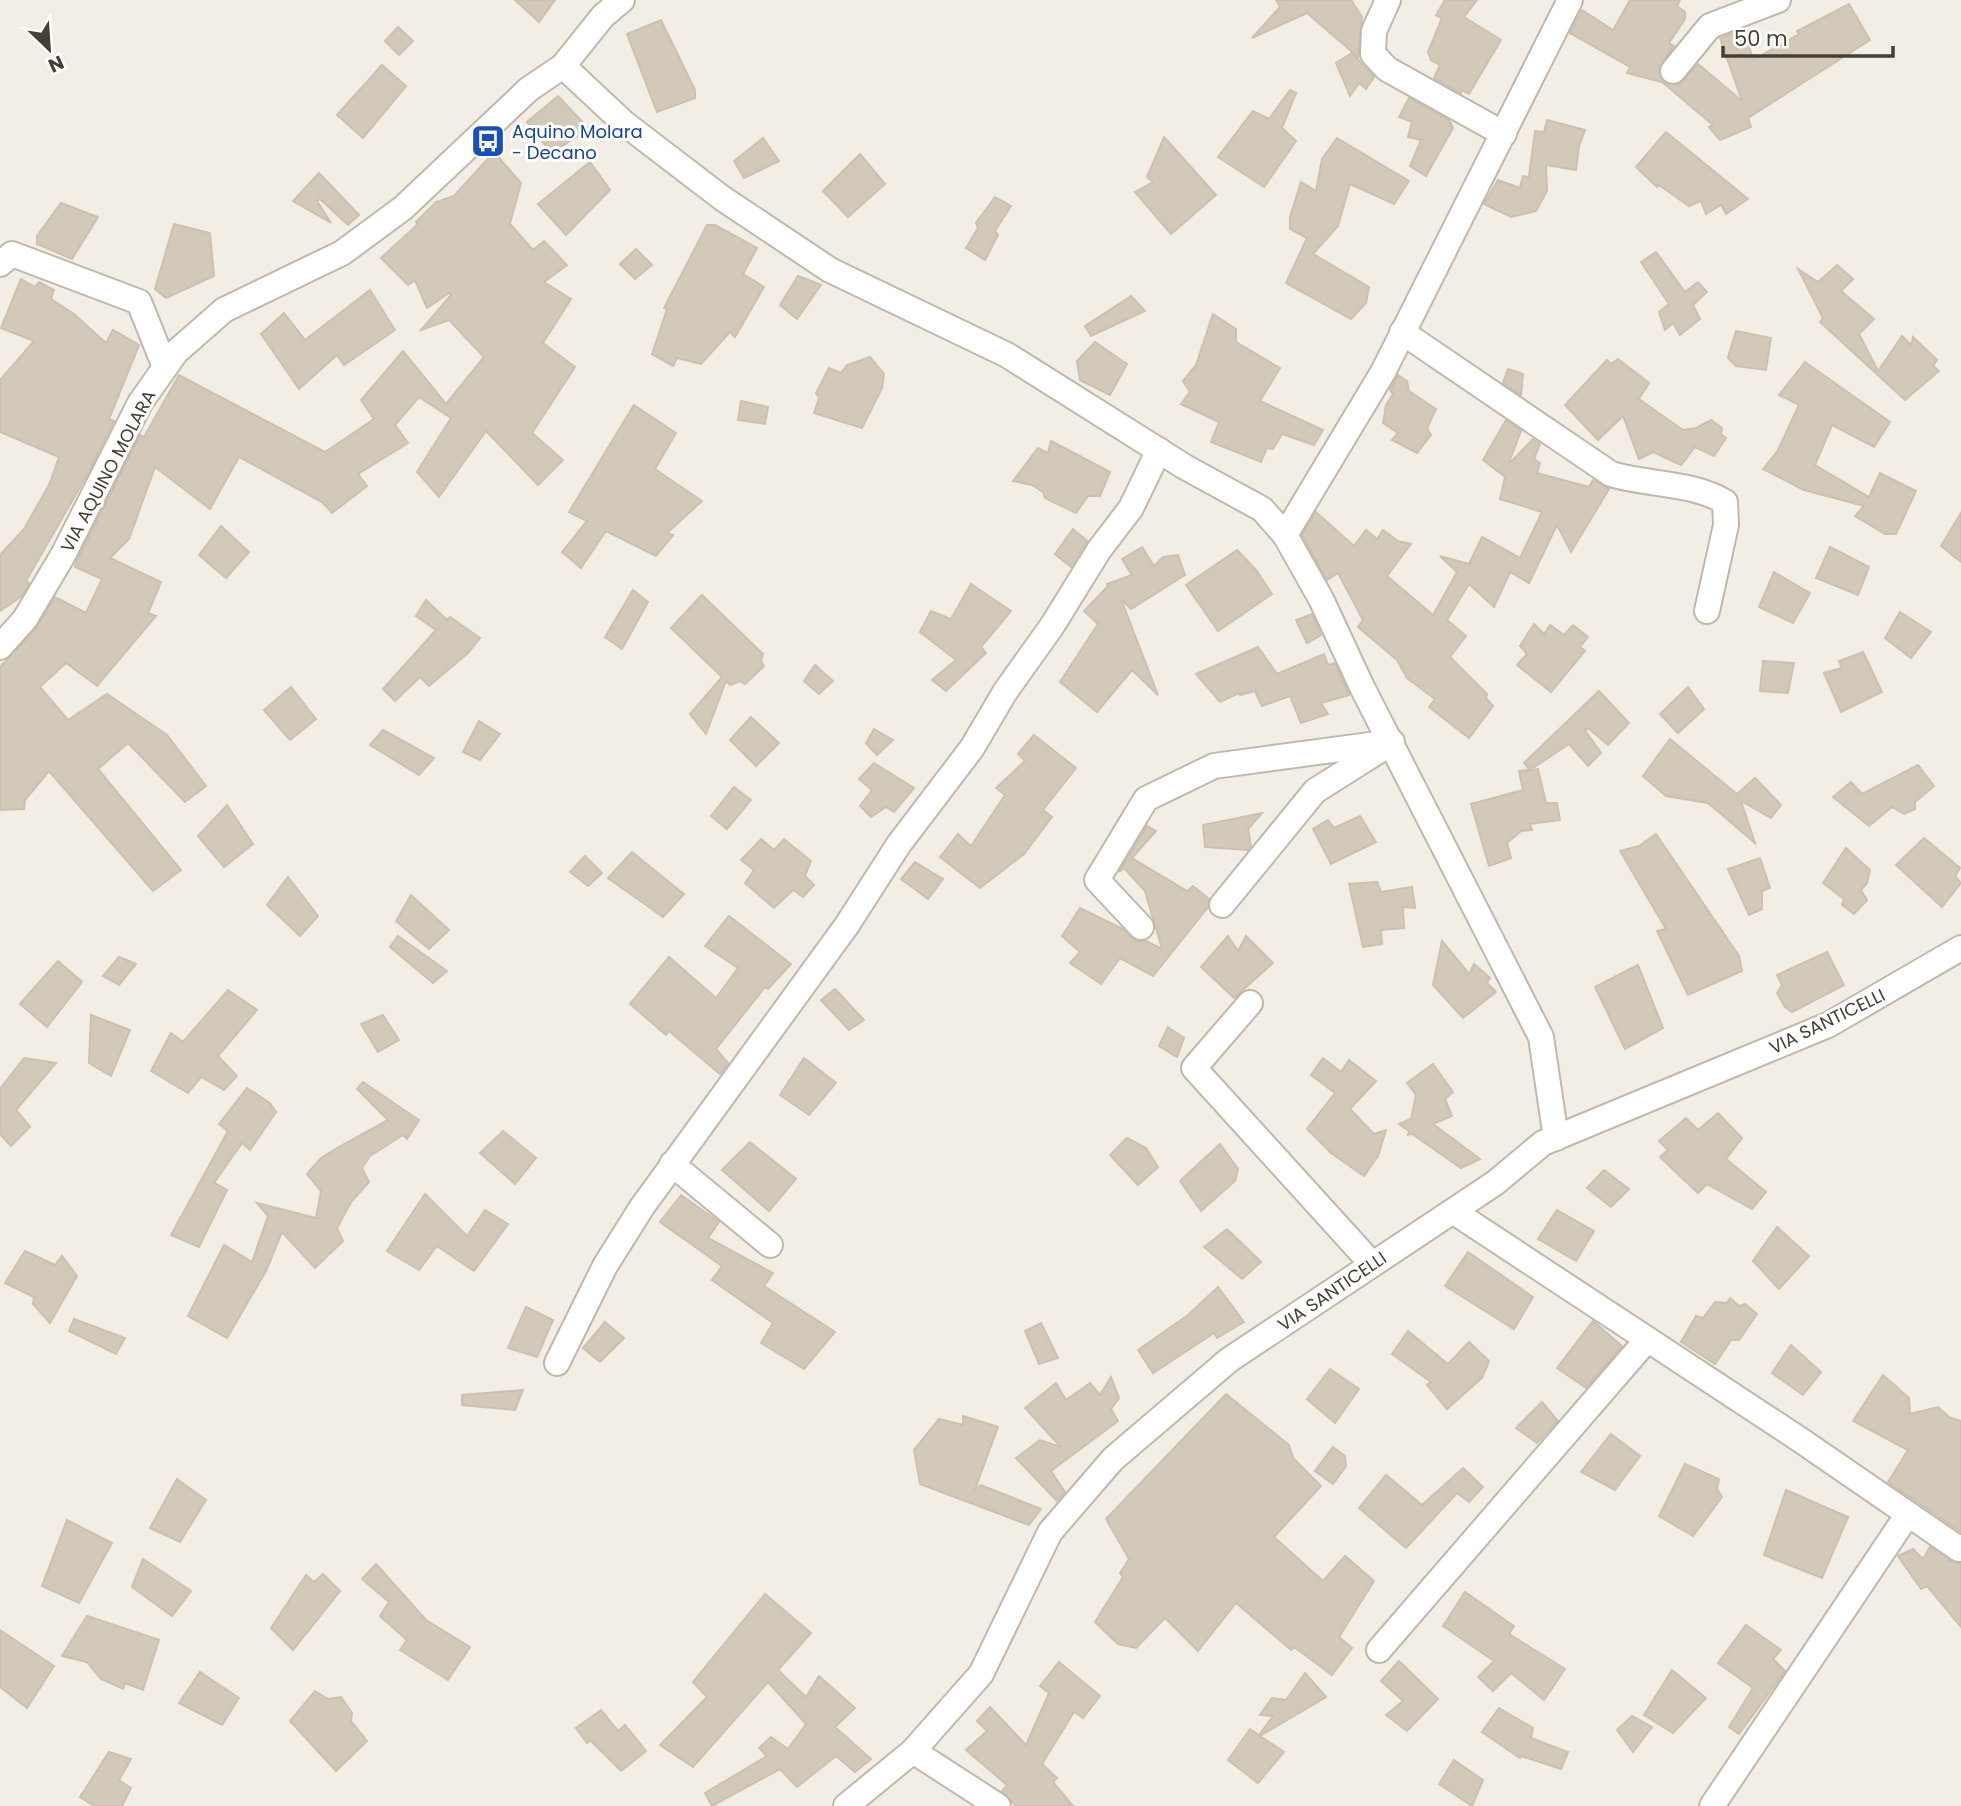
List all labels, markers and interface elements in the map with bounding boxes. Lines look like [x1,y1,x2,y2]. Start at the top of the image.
north arrow [14,14,84,84]
scale bar [1723,14,1893,58]
text: 50 m [1734,24,1788,53]
text: N [44,49,68,79]
place label: Aquino Molara - Decano [512,119,643,165]
bus stop icon: Aquino Molara - Decano [469,122,507,160]
street label: VIA AQUINO MOLARA [55,385,161,557]
street label: VIA SANTICELLI [1765,982,1889,1060]
street label: VIA SANTICELLI [1273,1245,1391,1337]

